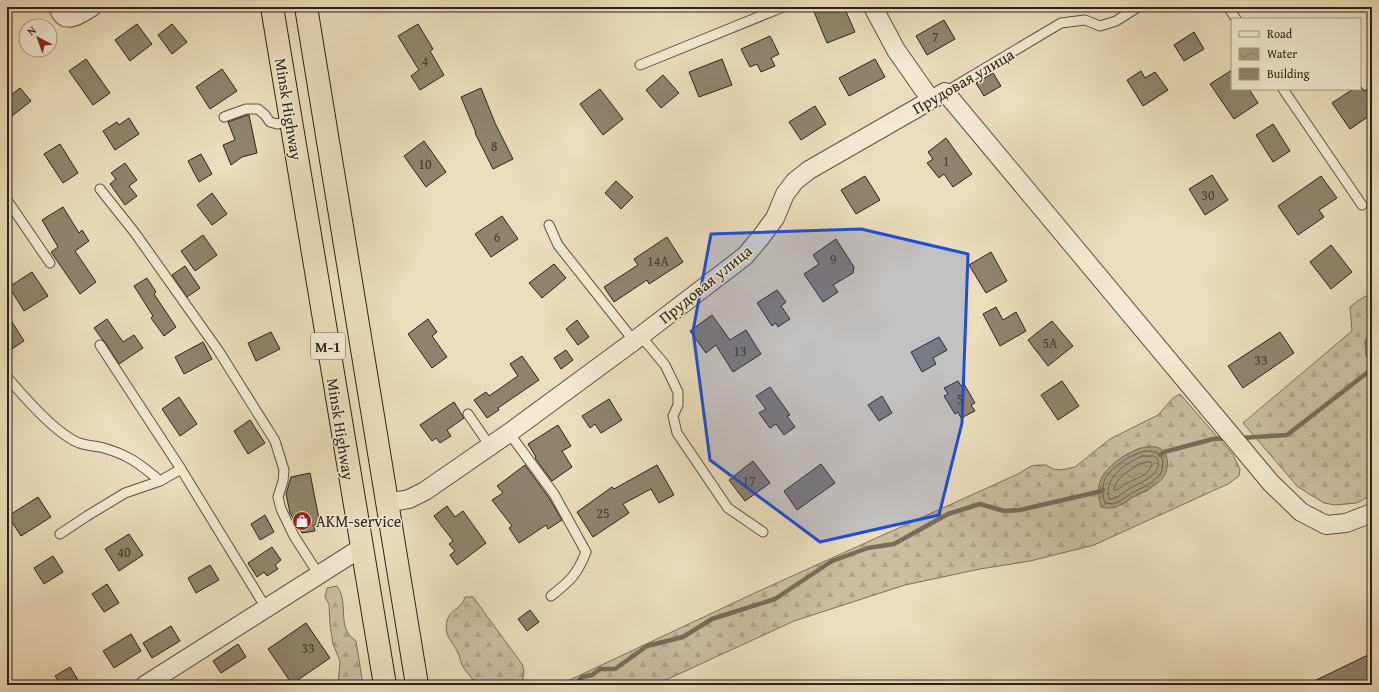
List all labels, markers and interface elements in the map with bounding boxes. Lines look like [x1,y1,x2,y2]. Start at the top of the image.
north arrow [18,18,58,58]
legend [1231,18,1361,90]
text: N [23,22,40,39]
text: Road [1267,25,1293,42]
house number: 7 [932,27,939,47]
street label: Прудовая улица [908,42,1019,120]
text: Water [1267,45,1297,62]
house number: 4 [422,51,429,71]
street label: Minsk Highway [269,56,309,162]
text: Building [1267,65,1310,82]
house number: 8 [491,136,498,156]
house number: 1 [943,151,949,171]
house number: 10 [418,154,432,174]
house number: 30 [1201,185,1215,205]
house number: 6 [494,227,501,247]
street label: Прудовая улица [653,239,757,329]
house number: 9 [830,249,837,269]
house number: 14А [647,251,669,271]
road number: М-1 [311,333,345,359]
house number: 5А [1042,333,1058,353]
house number: 13 [733,341,747,361]
house number: 33 [1254,350,1268,370]
street label: Minsk Highway [321,376,361,482]
house number: 5 [957,389,963,409]
house number: 17 [742,471,756,491]
house number: 25 [596,503,610,523]
place label: AKM-service [316,509,401,533]
shop icon: AKM-service [291,510,313,532]
house number: 40 [117,542,131,562]
house number: 33 [301,638,315,658]

